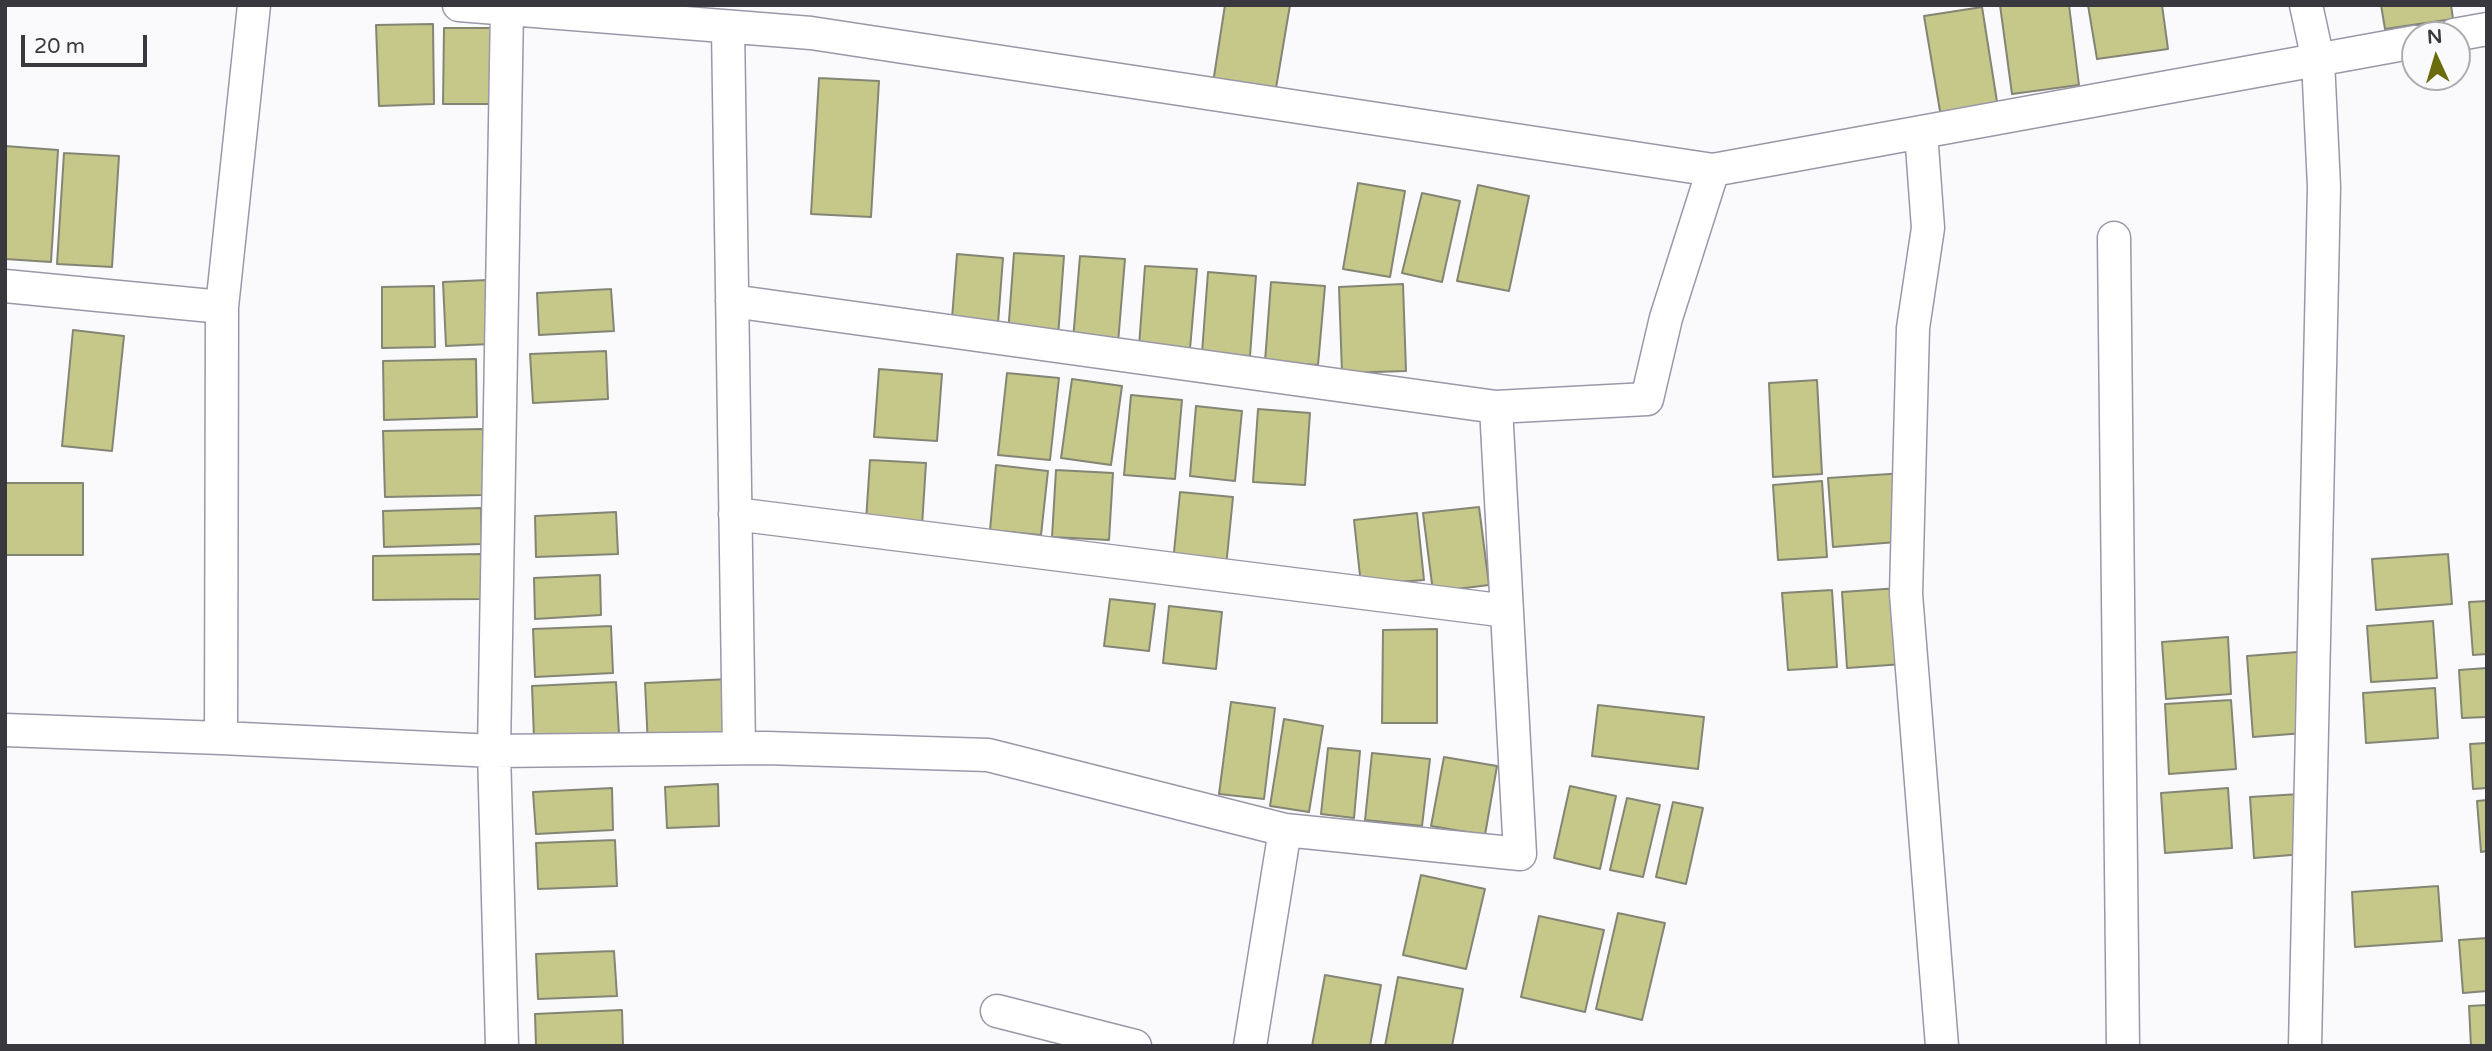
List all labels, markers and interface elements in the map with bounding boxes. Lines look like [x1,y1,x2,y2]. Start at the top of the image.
scale bar [24,21,150,65]
north arrow [2401,21,2471,91]
text: N [2426,26,2443,49]
text: 20 m [34,34,85,59]

